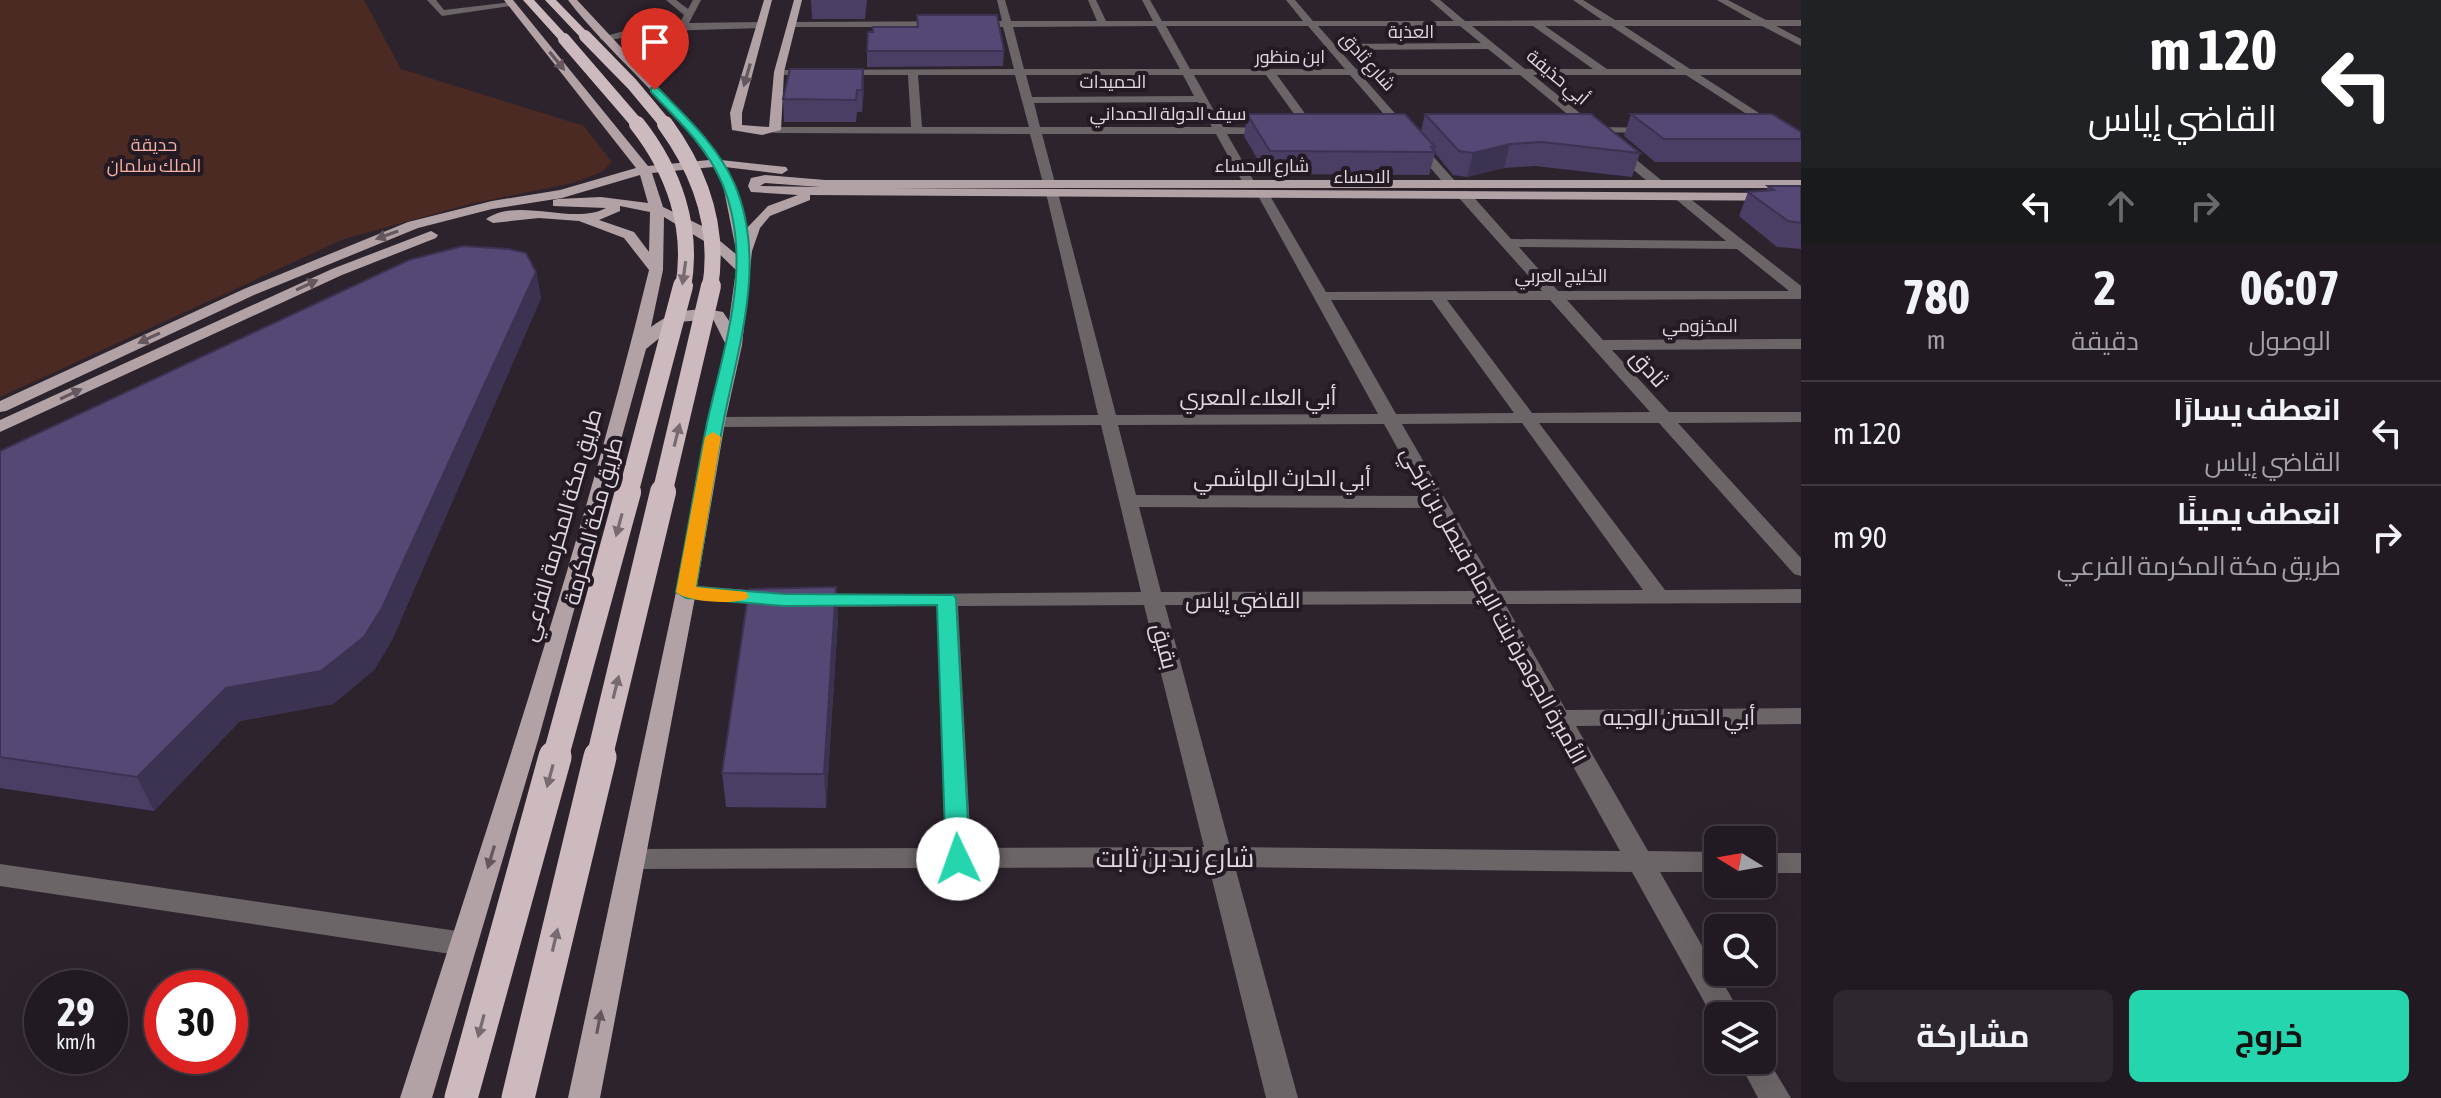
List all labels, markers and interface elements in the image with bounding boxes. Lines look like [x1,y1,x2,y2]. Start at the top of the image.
pin [621,8,689,90]
text: 120 m [2150,18,2277,82]
icon: arrive [633,20,677,64]
street label: العذبة [1388,21,1434,42]
street label: شارع ثادق [1335,27,1400,96]
icon: left [2305,32,2409,136]
street label: أبي حذيفة [1520,45,1593,112]
street label: ابن منظور [1254,46,1325,68]
one-way arrow [548,50,565,70]
one-way arrow [740,63,753,87]
street label: الحميدات [1080,71,1146,92]
text: القاضي إياس [2088,97,2277,139]
street label: سيف الدولة الحمداني [1090,103,1246,128]
park label: حديقة الملك سلمان [107,134,201,177]
street label: شارع الاحساء [1215,155,1309,178]
street label: الاحساء [1333,166,1391,187]
icon: left [2015,184,2059,228]
icon: ahead [2099,184,2143,228]
icon: right [2183,184,2227,228]
one-way arrow [375,229,399,242]
text: 2 [2094,260,2116,315]
text: 06:07 [2240,260,2340,315]
one-way arrow [677,261,690,286]
street label: الخليج العربي [1515,265,1607,290]
text: 780 [1902,269,1970,324]
one-way arrow [295,279,319,292]
street label: المخزومي [1662,315,1738,340]
text: m [1927,325,1945,355]
text: دقيقة [2071,326,2139,356]
text: الوصول [2248,326,2331,356]
one-way arrow [137,331,161,345]
street label: ثادق [1625,344,1673,393]
street label: أبي العلاء المعري [1179,384,1337,414]
one-way arrow [59,387,83,401]
text: انعطف يسارًا [2173,392,2341,426]
street label: طريق مكة المكرمة الفرعي [515,406,610,645]
icon: left [2365,411,2409,455]
text: 120 m [1833,416,1901,450]
one-way arrow [671,422,683,447]
street label: طريق مكة المكرمة [558,434,629,608]
street label: الأميرة الجوهرة بنت الإمام فيصل بن تركي [1392,442,1592,770]
text: القاضي إياس [2205,447,2341,477]
street label: أبي الحارث الهاشمي [1193,465,1371,495]
text: انعطف يمينًا [2177,496,2341,530]
one-way arrow [612,513,625,537]
icon: right [2365,515,2409,559]
text: 90 m [1833,520,1887,554]
text: طريق مكة المكرمة الفرعي [2057,551,2341,581]
street label: القاضي إياس [1185,587,1301,617]
street label: بقيق [1146,620,1184,672]
one-way arrow [610,675,622,700]
street label: أبي الحسن الوجيه [1603,704,1755,734]
one-way arrow [544,763,556,788]
position arrow [916,817,1000,901]
north arrow [1704,826,1776,898]
map controls [1704,826,1776,1074]
street label: شارع زيد بن ثابت [1096,843,1254,875]
one-way arrow [484,845,496,869]
button: search [1704,914,1776,986]
one-way arrow [550,928,562,953]
speed limit sign: 30 [144,970,248,1074]
text: 29 [57,989,95,1034]
button: مشاركة [1833,990,2113,1082]
button: خروج [2129,990,2409,1082]
button: layers [1704,1002,1776,1074]
one-way arrow [594,1009,606,1034]
one-way arrow [474,1015,487,1039]
text: km/h [56,1030,96,1053]

